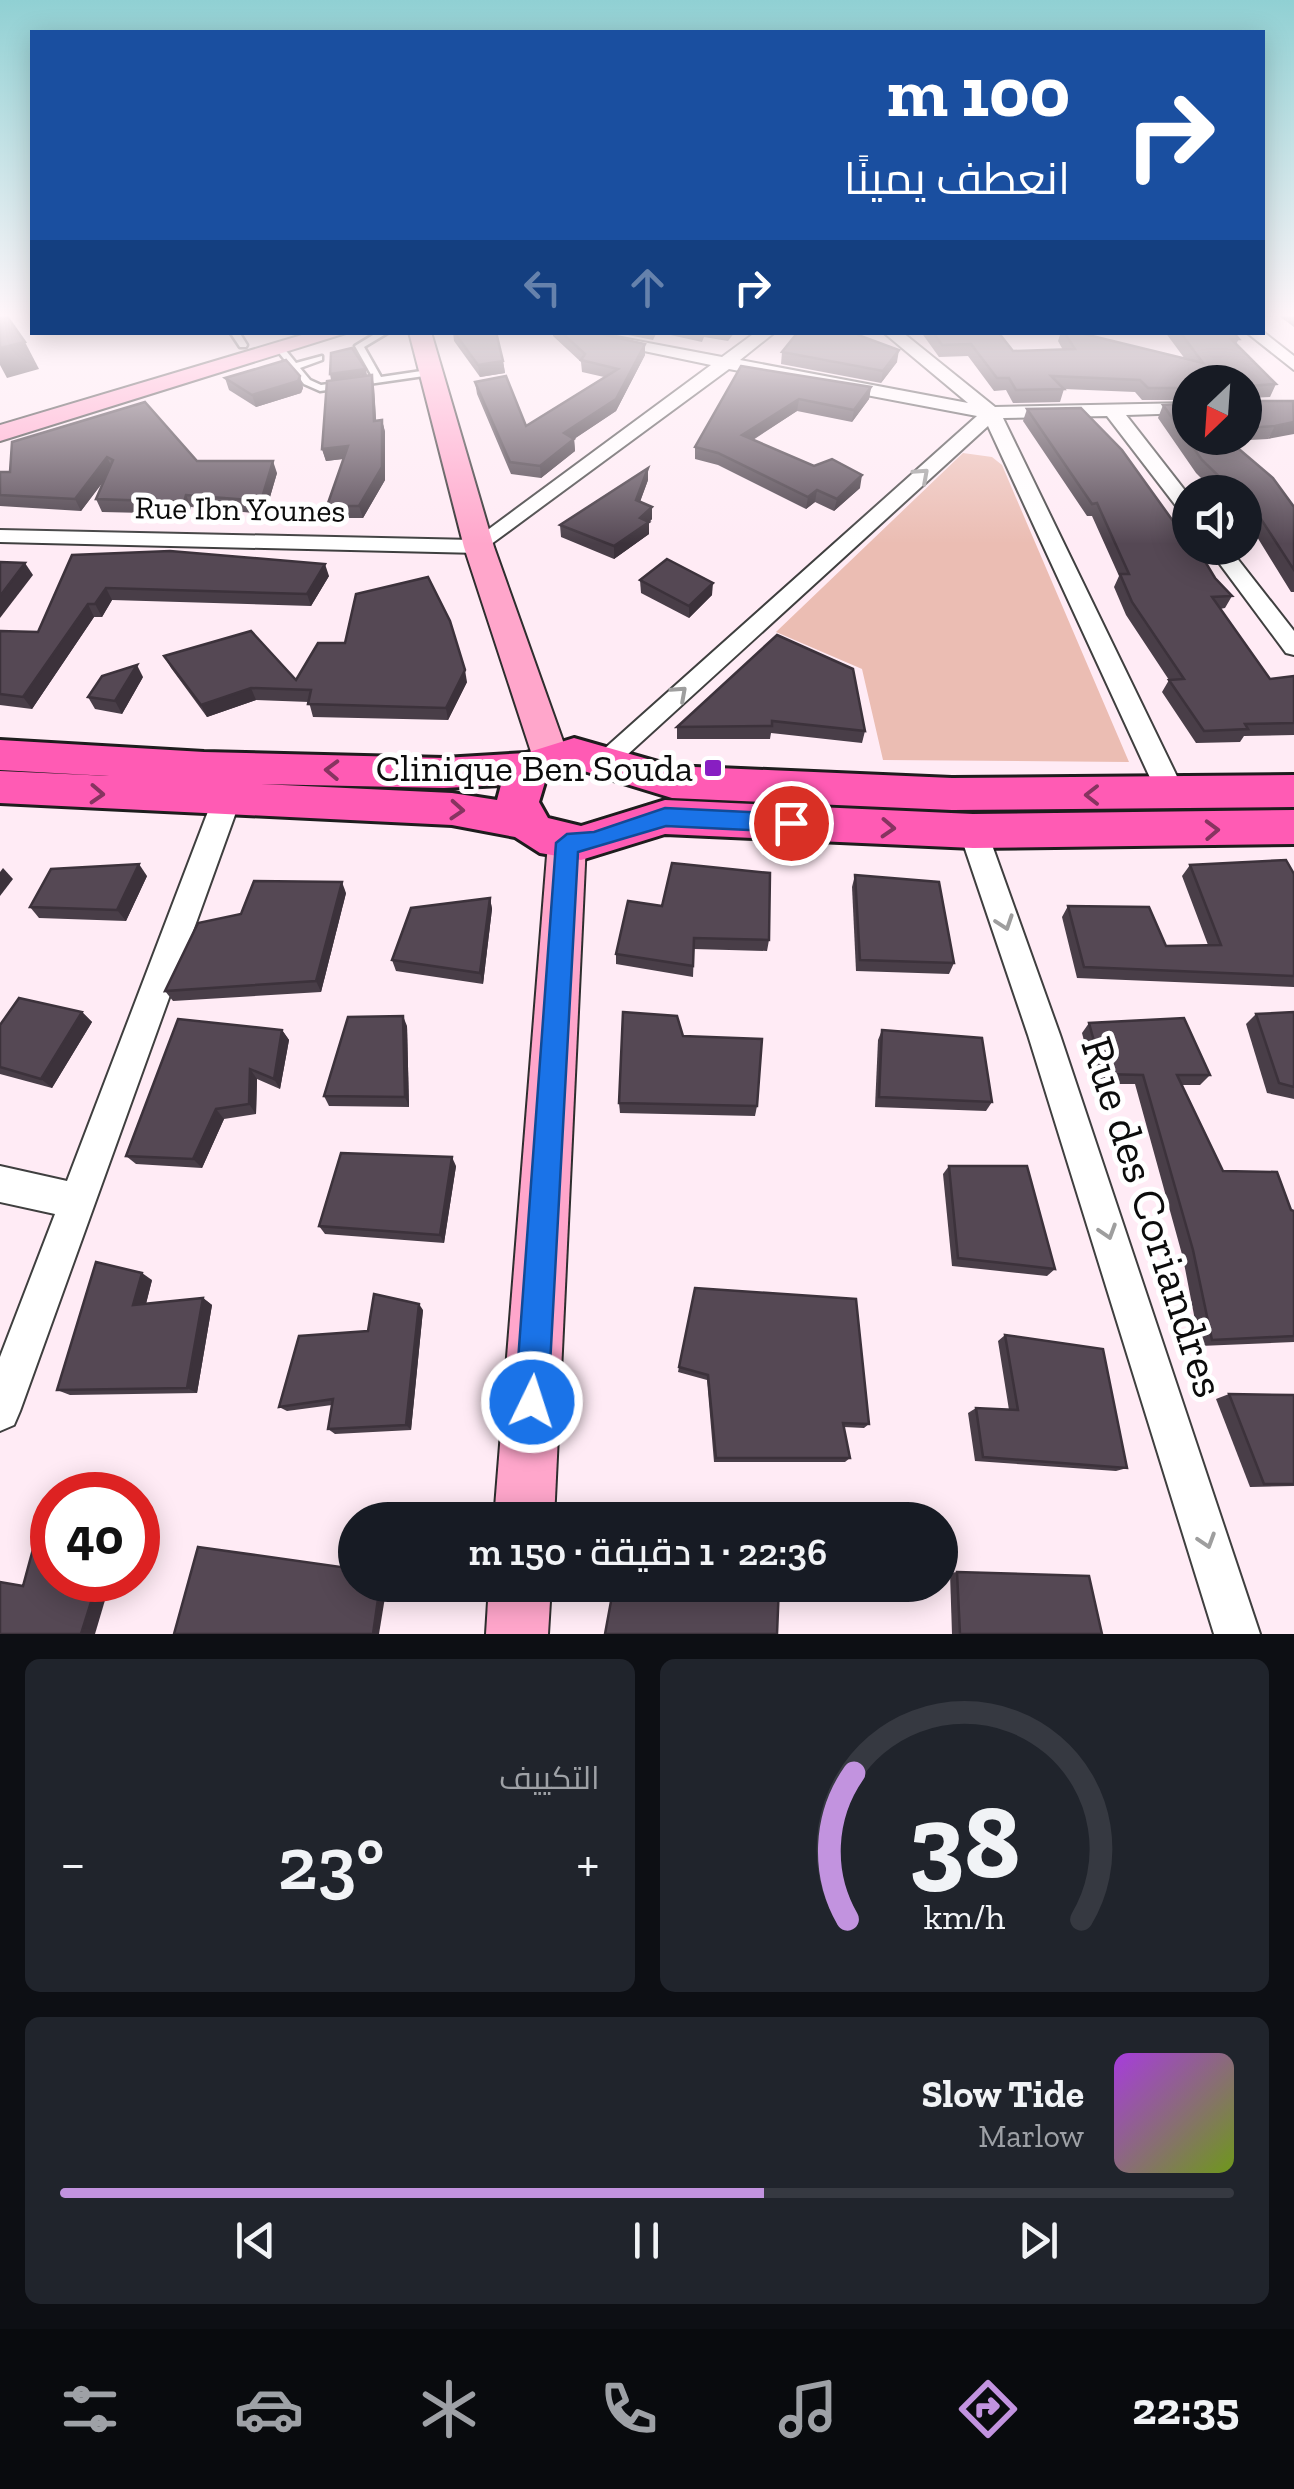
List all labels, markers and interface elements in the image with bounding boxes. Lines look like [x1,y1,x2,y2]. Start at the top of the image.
text: 100 m [887,50,1070,134]
icon: right [1105,70,1235,200]
text: انعطف يمينًا [844,152,1070,206]
icon: left [515,260,570,315]
icon: ahead [620,260,675,315]
icon: right [725,260,780,315]
north arrow [1172,365,1262,455]
map controls [1172,365,1262,565]
one-way arrow [910,469,929,487]
button: sound [1172,475,1262,565]
street label: Rue Ibn Younes [134,488,346,530]
one-way arrow [668,687,687,705]
place label: Clinique Ben Souda [376,745,693,791]
marker: Clinique Ben Souda [702,757,724,779]
one-way arrow [324,760,340,781]
pin [749,781,834,866]
one-way arrow [90,784,106,805]
one-way arrow [1083,784,1098,806]
icon: arrive [764,796,819,851]
one-way arrow [449,798,465,820]
one-way arrow [880,817,896,838]
one-way arrow [1205,820,1221,841]
one-way arrow [993,914,1014,931]
street label: Rue des Coriandres [1069,1030,1237,1404]
one-way arrow [1096,1222,1116,1239]
position arrow [480,1350,584,1454]
speed limit sign: 40 [30,1472,160,1602]
text: 22:36 · 1 دقيقة · 150 m [469,1529,827,1575]
one-way arrow [1195,1532,1215,1549]
text: التكييف [499,1759,600,1797]
text: 38 [908,1779,1020,1904]
text: 23° [278,1818,384,1908]
text: − [60,1830,86,1896]
text: + [576,1830,599,1896]
text: km/h [923,1895,1005,1938]
text: Slow Tide [921,2071,1084,2117]
text: Marlow [978,2117,1084,2155]
icon: previous [228,2213,283,2268]
icon: pause [619,2213,674,2268]
icon: next [1011,2213,1066,2268]
icon: filters [55,2374,125,2444]
icon: car [234,2374,304,2444]
icon: climate [414,2374,484,2444]
icon: phone [594,2374,664,2444]
icon: music [773,2374,843,2444]
icon: directions [953,2374,1023,2444]
text: 22:35 [1132,2382,1239,2436]

